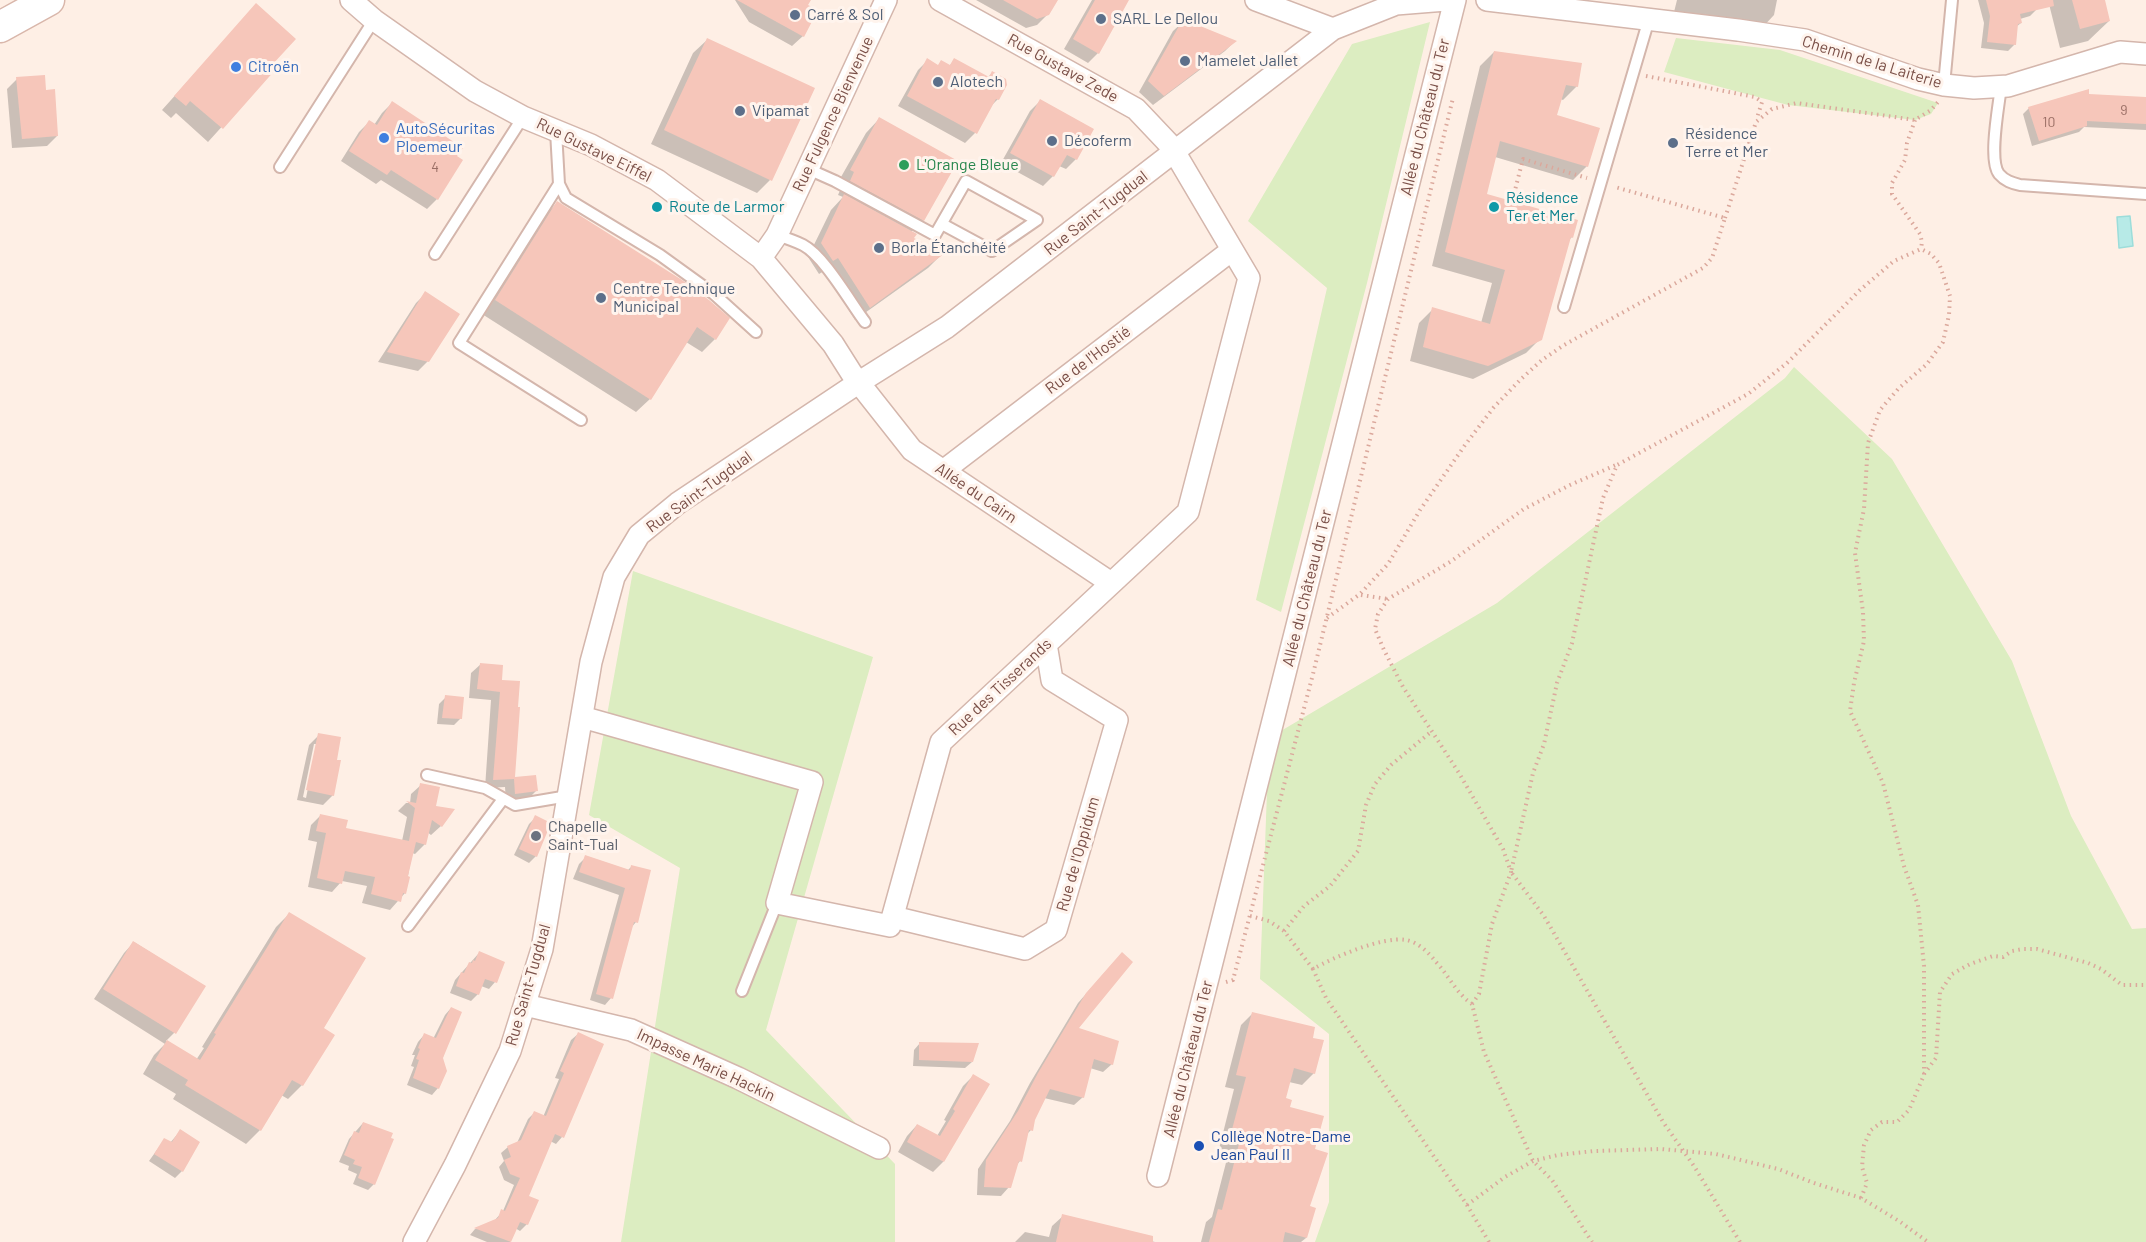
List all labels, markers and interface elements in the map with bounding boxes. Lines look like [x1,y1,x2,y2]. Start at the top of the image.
place label: Carré & Sol [807,5,884,25]
marker: Carré & Sol [788,8,802,22]
place label: SARL Le Dellou [1113,9,1218,29]
marker: SARL Le Dellou [1094,12,1108,26]
street label: Rue Gustave Zede [1004,30,1122,106]
street label: Chemin de la Laiterie [1800,32,1944,92]
street label: Rue Fulgence Bienvenue [788,33,878,195]
street label: Allée du Château du Ter [1396,36,1454,198]
place label: Mamelet Jallet [1197,51,1298,71]
marker: Mamelet Jallet [1178,54,1192,68]
place label: Citroën [248,57,299,77]
marker: Citroën [229,60,243,74]
place label: Alotech [950,72,1003,92]
marker: Alotech [931,75,945,89]
place label: Vipamat [752,101,810,121]
house number: 9 [2120,102,2128,118]
marker: Vipamat [733,104,747,118]
street label: Rue Gustave Eiffel [533,114,655,186]
house number: 10 [2043,114,2055,130]
place label: AutoSécuritas Ploemeur [396,119,495,157]
place label: Résidence Terre et Mer [1685,124,1768,162]
marker: AutoSécuritas Ploemeur [377,131,391,145]
place label: Décoferm [1064,131,1132,151]
marker: Décoferm [1045,134,1059,148]
marker: Résidence Terre et Mer [1666,136,1680,150]
place label: L'Orange Bleue [916,155,1019,175]
marker: L'Orange Bleue [897,158,911,172]
house number: 4 [431,159,439,175]
street label: Rue Saint-Tugdual [1040,167,1152,259]
place label: Résidence Ter et Mer [1506,188,1578,226]
place label: Route de Larmor [669,197,785,217]
marker: Route de Larmor [650,200,664,214]
marker: Résidence Ter et Mer [1487,200,1501,214]
place label: Borla Étanchéité [891,238,1006,258]
marker: Borla Étanchéité [872,241,886,255]
place label: Centre Technique Municipal [613,279,735,317]
marker: Centre Technique Municipal [594,291,608,305]
street label: Rue de l'Hostié [1042,322,1134,398]
street label: Rue Saint-Tugdual [642,447,756,537]
street label: Allée du Cairn [932,459,1020,527]
street label: Allée du Château du Ter [1278,507,1336,669]
street label: Rue des Tisserands [945,634,1055,740]
street label: Rue de l'Oppidum [1052,794,1104,914]
place label: Chapelle Saint-Tual [548,817,618,855]
marker: Chapelle Saint-Tual [529,829,543,843]
street label: Rue Saint-Tugdual [501,922,555,1048]
street label: Allée du Château du Ter [1159,978,1217,1140]
street label: Impasse Marie Hackin [634,1025,778,1105]
place label: Collège Notre-Dame Jean Paul II [1211,1127,1351,1165]
marker: Collège Notre-Dame Jean Paul II [1192,1139,1206,1153]

